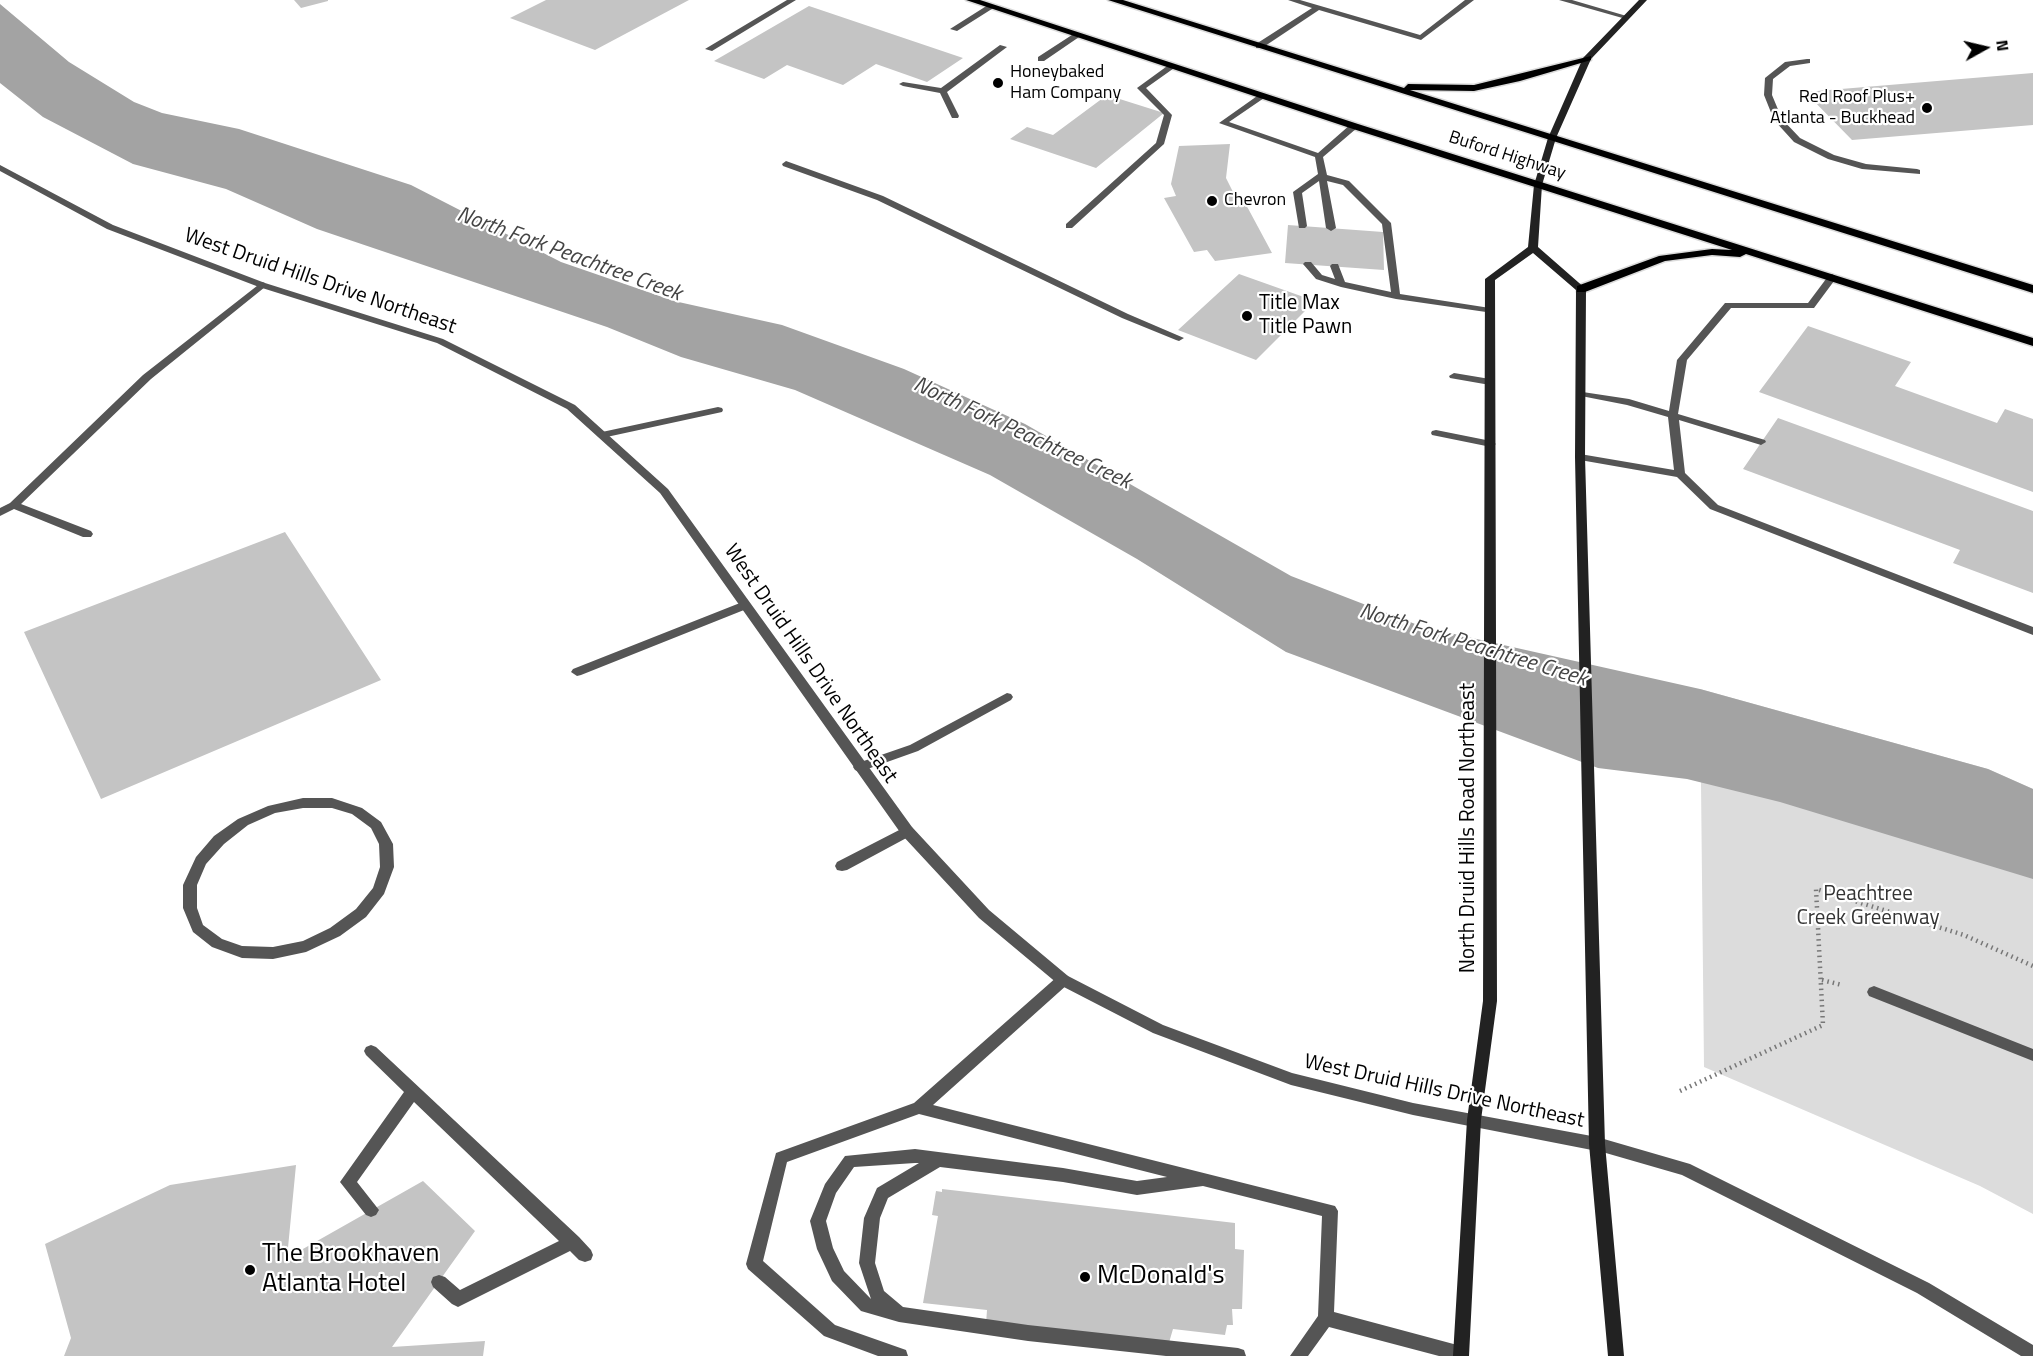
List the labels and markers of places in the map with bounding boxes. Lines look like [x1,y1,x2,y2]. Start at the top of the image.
place label: Honeybaked Ham Company [1010,62,1121,104]
marker: Honeybaked Ham Company [991,76,1005,90]
place label: Red Roof Plus+ Atlanta - Buckhead [1770,87,1915,130]
marker: Red Roof Plus+ Atlanta - Buckhead [1920,101,1934,115]
place label: Chevron [1224,190,1286,212]
marker: Chevron [1205,194,1219,208]
place label: Title Max Title Pawn [1259,291,1352,341]
marker: Title Max Title Pawn [1240,309,1254,323]
place label: The Brookhaven Atlanta Hotel [262,1239,439,1300]
place label: McDonald's [1097,1261,1225,1293]
marker: The Brookhaven Atlanta Hotel [243,1263,257,1277]
marker: McDonald's [1078,1270,1092,1284]

